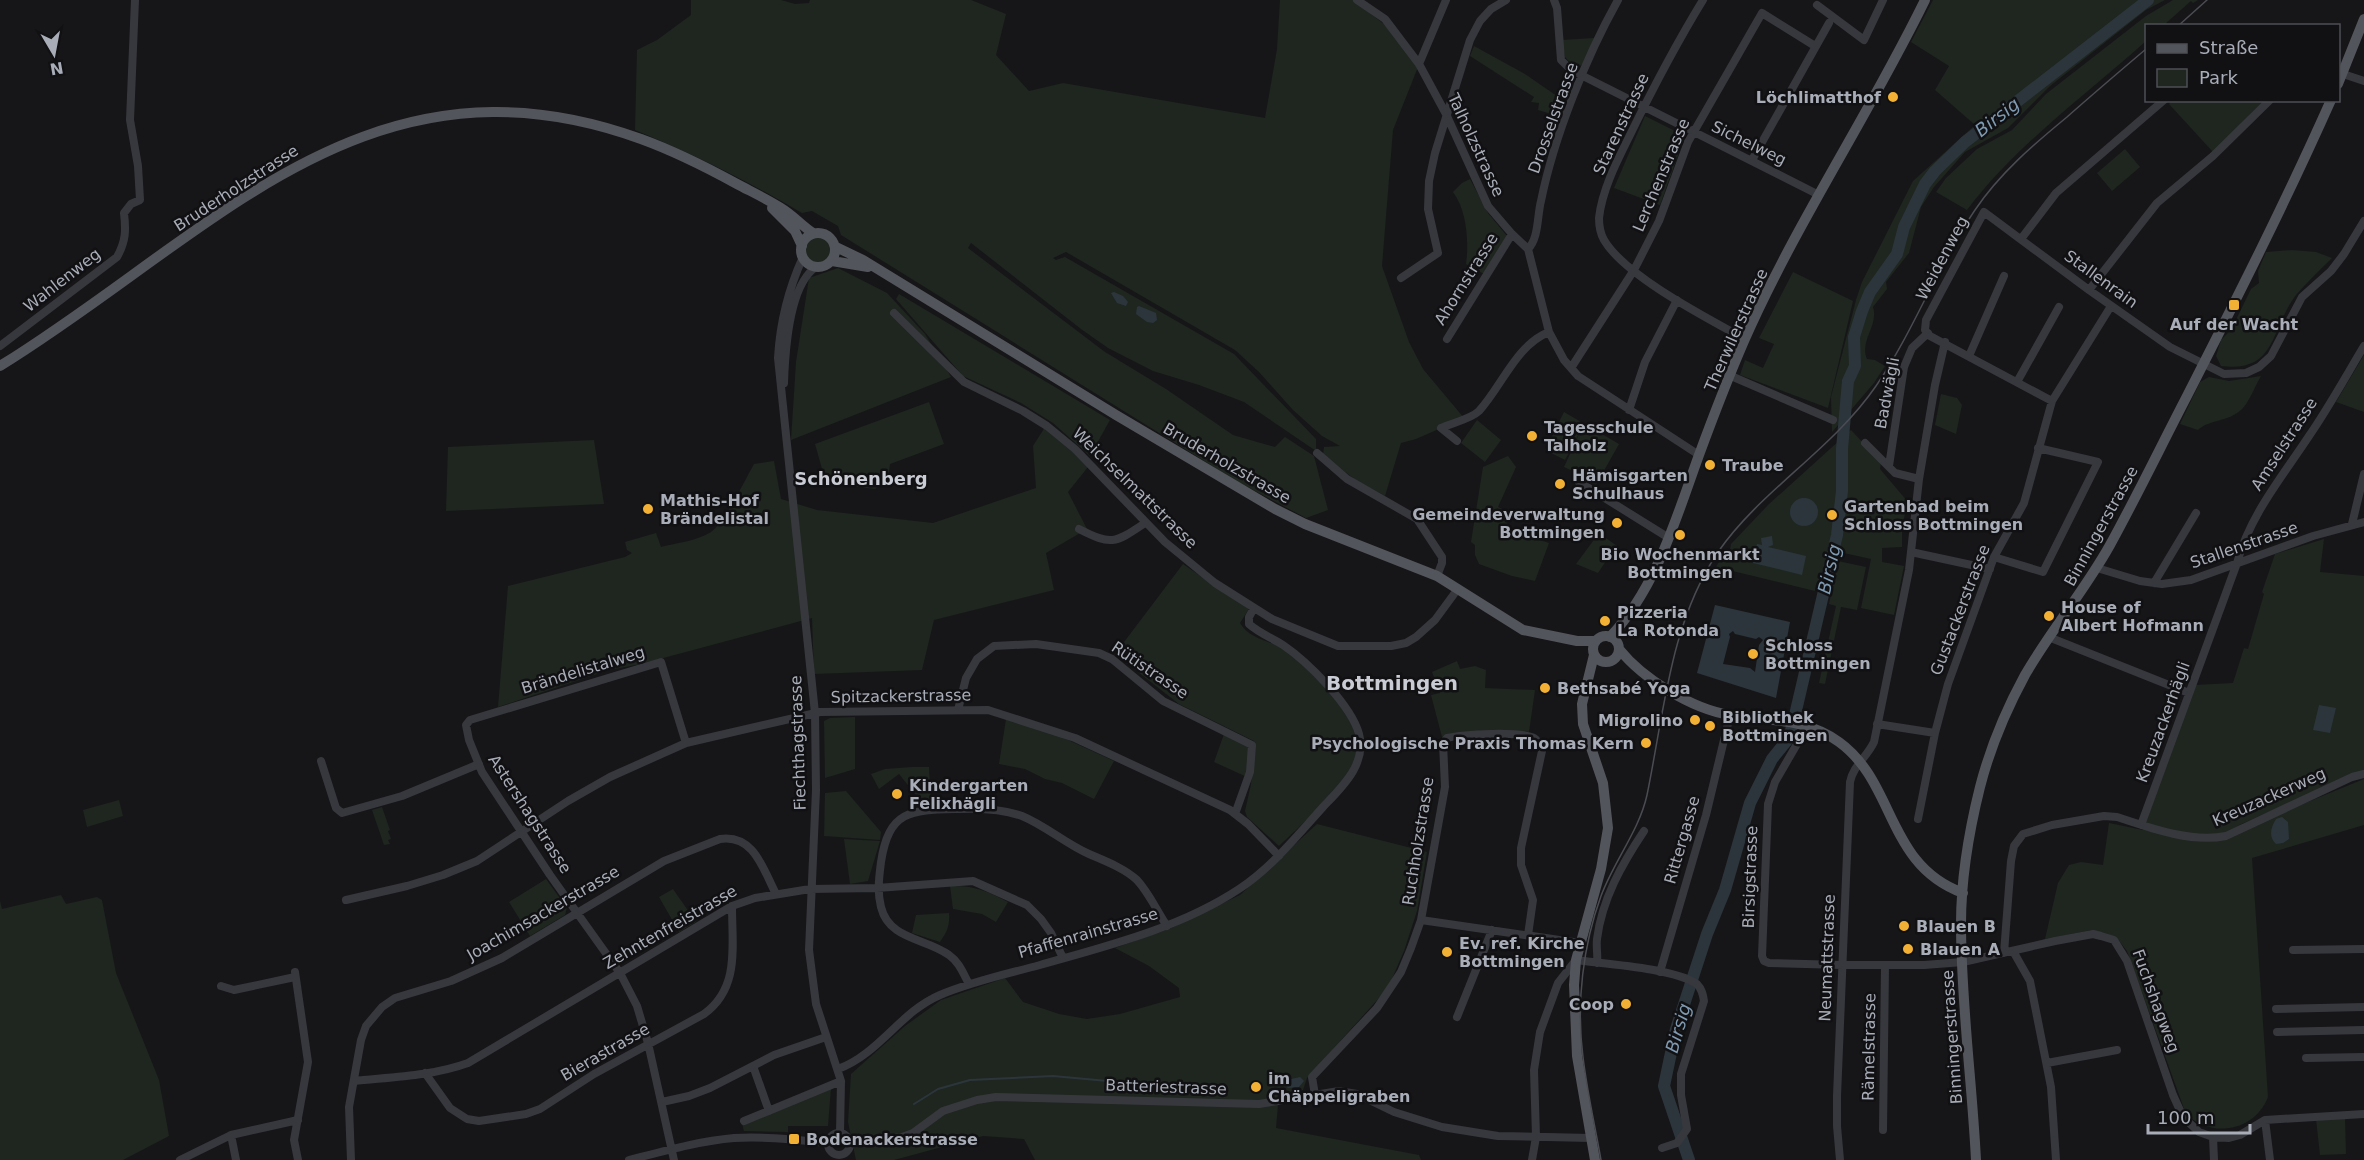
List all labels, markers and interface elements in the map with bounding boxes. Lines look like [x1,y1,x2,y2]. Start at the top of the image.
north arrow [24,24,84,84]
legend [2145,24,2340,102]
text: Straße [2199,37,2258,58]
text: N [48,58,65,79]
street label: Drosselstrasse [1524,60,1582,176]
text: Park [2199,67,2238,88]
street label: Starenstrasse [1589,70,1653,178]
place label: Löchlimatthof [1756,88,1882,107]
street label: Talholzstrasse [1443,89,1508,200]
marker: Löchlimatthof [1886,90,1900,104]
water label: Birsig [1971,93,2023,141]
street label: Lerchenstrasse [1629,116,1693,234]
street label: Sichelweg [1708,117,1790,169]
street label: Bruderholzstrasse [170,141,302,235]
street label: Weidenweg [1912,213,1972,303]
street label: Ahornstrasse [1430,230,1502,328]
street label: Wahlenweg [20,244,104,316]
street label: Stallenrain [2061,246,2141,312]
street label: Therwilerstrasse [1700,266,1772,395]
marker: Auf der Wacht [2227,298,2241,312]
place label: Auf der Wacht [2170,315,2299,334]
street label: Badwägli [1871,355,1903,431]
street label: Amselstrasse [2247,394,2321,494]
place label: Tagesschule Talholz [1544,418,1654,455]
street label: Bruderholzstrasse [1160,419,1294,507]
street label: Weichselmattstrasse [1069,423,1201,553]
marker: Tagesschule Talholz [1525,429,1539,443]
place label: Traube [1722,456,1784,475]
marker: Traube [1703,458,1717,472]
street label: Binningerstrasse [2060,463,2142,589]
place label: Hämisgarten Schulhaus [1572,466,1688,503]
district label: Schönenberg [794,468,928,489]
marker: Hämisgarten Schulhaus [1553,477,1567,491]
place label: Mathis-Hof Brändelistal [660,491,769,528]
place label: Gartenbad beim Schloss Bottmingen [1844,497,2023,534]
marker: Mathis-Hof Brändelistal [641,502,655,516]
place label: Gemeindeverwaltung Bottmingen [1412,505,1605,542]
marker: Gartenbad beim Schloss Bottmingen [1825,508,1839,522]
marker: Gemeindeverwaltung Bottmingen [1610,516,1624,530]
street label: Stallenstrasse [2188,518,2300,572]
marker: Bio Wochenmarkt Bottmingen [1673,528,1687,542]
water label: Birsig [1813,542,1845,596]
street label: Gustackerstrasse [1926,542,1994,678]
place label: Bio Wochenmarkt Bottmingen [1600,545,1760,582]
place label: House of Albert Hofmann [2061,598,2204,635]
place label: Pizzeria La Rotonda [1617,603,1719,640]
marker: House of Albert Hofmann [2042,609,2056,623]
marker: Pizzeria La Rotonda [1598,614,1612,628]
place label: Schloss Bottmingen [1765,636,1871,673]
street label: Rütistrasse [1108,637,1192,703]
street label: Brändelistalweg [519,642,647,698]
marker: Schloss Bottmingen [1746,647,1760,661]
street label: Kreuzackerhägli [2132,659,2194,785]
district label: Bottmingen [1326,671,1458,695]
street label: Fiechthagstrasse [786,675,810,811]
place label: Bethsabé Yoga [1557,679,1691,698]
marker: Bethsabé Yoga [1538,681,1552,695]
street label: Spitzackerstrasse [831,685,971,707]
place label: Bibliothek Bottmingen [1722,708,1828,745]
place label: Migrolino [1598,711,1683,730]
marker: Migrolino [1688,713,1702,727]
marker: Bibliothek Bottmingen [1703,719,1717,733]
place label: Psychologische Praxis Thomas Kern [1311,734,1634,753]
marker: Psychologische Praxis Thomas Kern [1639,736,1653,750]
street label: Astershagstrasse [484,751,576,877]
street label: Kreuzackerweg [2209,764,2329,830]
street label: Ruchholzstrasse [1398,775,1438,907]
place label: Kindergarten Felixhägli [909,776,1029,813]
marker: Kindergarten Felixhägli [890,787,904,801]
street label: Rittergasse [1660,794,1704,886]
street label: Birsigstrasse [1739,825,1761,929]
street label: Joachimsackerstrasse [463,862,623,965]
street label: Zehntenfreistrasse [600,881,740,973]
street label: Neumattstrasse [1815,894,1839,1022]
street label: Pfaffenrainstrasse [1016,904,1160,962]
place label: Blauen B [1916,917,1996,936]
marker: Blauen B [1897,919,1911,933]
place label: Ev. ref. Kirche Bottmingen [1459,934,1585,971]
place label: Blauen A [1920,940,2001,959]
marker: Blauen A [1901,942,1915,956]
marker: Ev. ref. Kirche Bottmingen [1440,945,1454,959]
street label: Fuchshagweg [2128,947,2184,1055]
street label: Binningerstrasse [1938,969,1966,1105]
street label: Rämelstrasse [1859,993,1879,1101]
place label: Coop [1569,995,1614,1014]
marker: Coop [1619,997,1633,1011]
water label: Birsig [1661,1001,1695,1055]
street label: Bierastrasse [557,1019,653,1085]
place label: im Chäppeligraben [1268,1069,1411,1106]
street label: Batteriestrasse [1105,1075,1227,1099]
marker: im Chäppeligraben [1249,1080,1263,1094]
scale bar [2148,1097,2250,1135]
text: 100 m [2157,1107,2215,1128]
place label: Bodenackerstrasse [806,1130,978,1149]
marker: Bodenackerstrasse [787,1132,801,1146]

